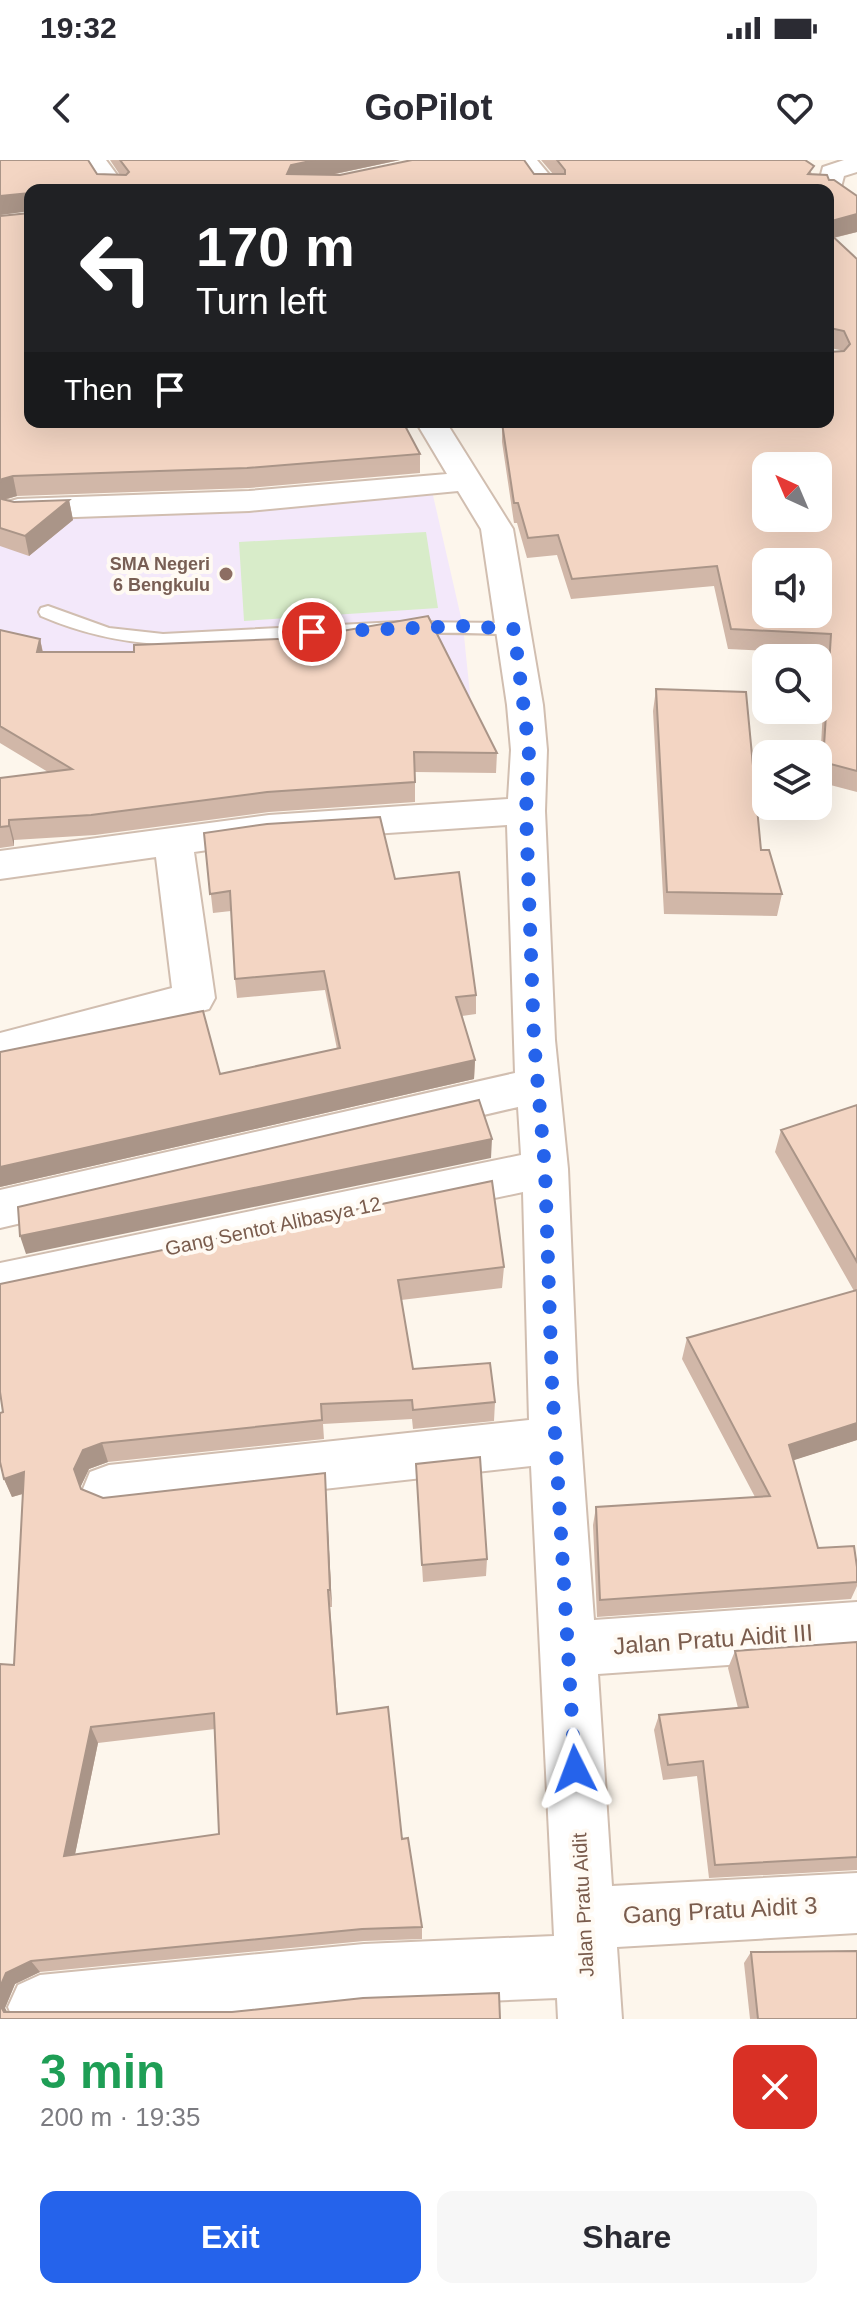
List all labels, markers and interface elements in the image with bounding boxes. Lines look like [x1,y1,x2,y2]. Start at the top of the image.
text: 19:32 [40,11,117,44]
icon: back [40,86,84,130]
icon: heart [773,86,817,130]
text: GoPilot [365,87,493,128]
text: 170 m [196,215,355,278]
icon: left [64,216,168,320]
text: Turn left [196,281,327,322]
icon: arrive [148,368,192,412]
text: Then [64,373,132,406]
north arrow [752,452,832,532]
map controls [752,452,832,820]
button: sound [752,548,832,628]
place label: SMA Negeri 6 Bengkulu [110,554,210,595]
marker: SMA Negeri 6 Bengkulu [217,565,235,583]
pin [278,598,346,666]
icon: arrive [290,610,334,654]
button: search [752,644,832,724]
button: layers [752,740,832,820]
street label: Gang Sentot Alibasya 12 [163,1192,383,1260]
street label: Jalan Pratu Aidit III [612,1619,814,1659]
position arrow [533,1727,617,1811]
street label: Jalan Pratu Aidit [568,1832,598,1978]
street label: Gang Pratu Aidit 3 [622,1891,818,1929]
text: 3 min [40,2045,165,2098]
button: close [733,2045,817,2129]
text: 200 m · 19:35 [40,2102,200,2132]
button: Exit [40,2191,421,2283]
button: Share [437,2191,817,2283]

